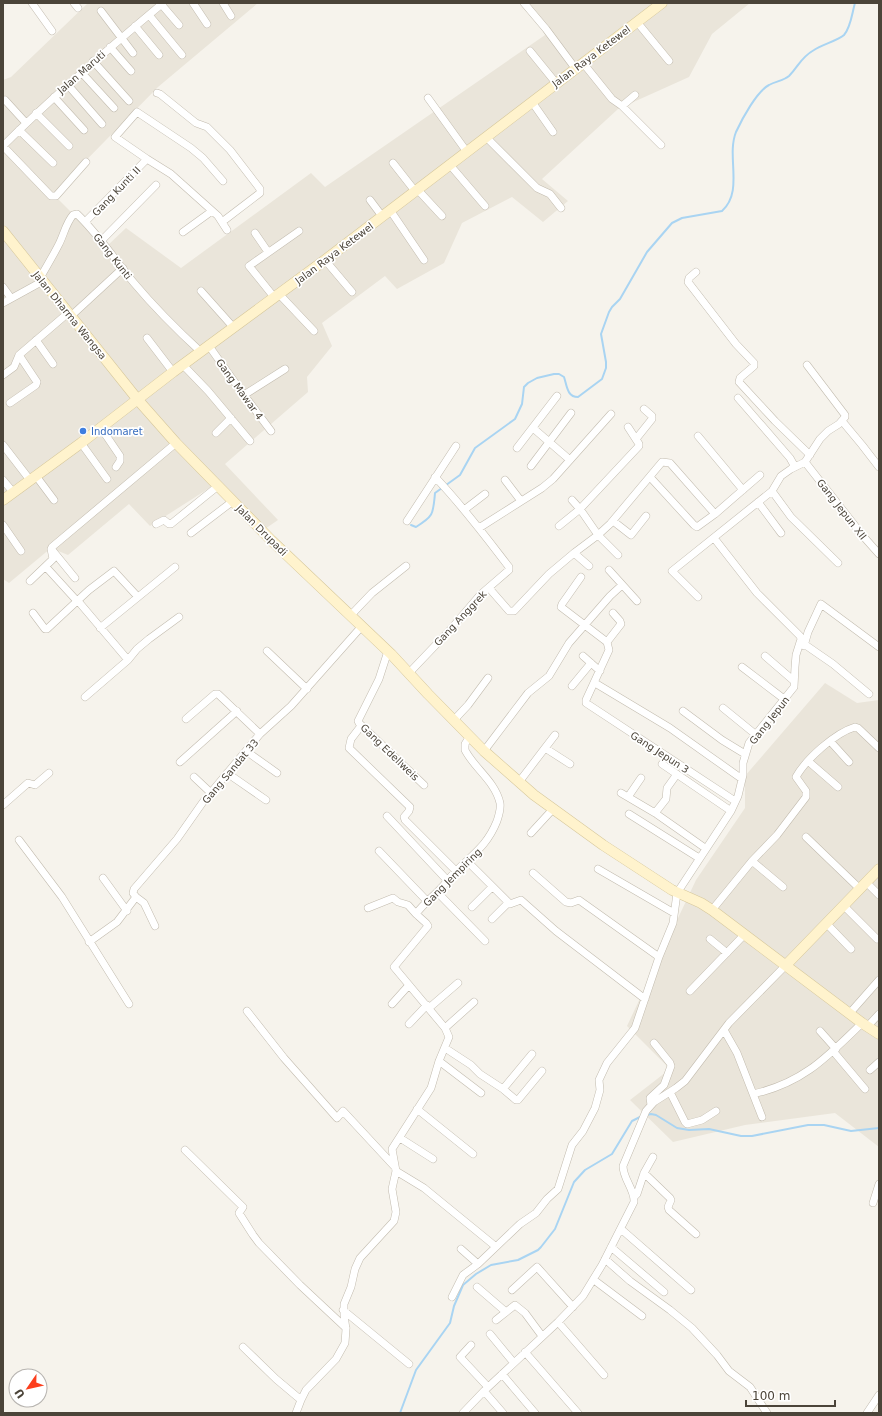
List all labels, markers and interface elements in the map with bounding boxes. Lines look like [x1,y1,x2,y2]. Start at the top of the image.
street label: Jalan Raya Ketewel [549,23,633,90]
street label: Jalan Maruti [55,49,107,97]
street label: Gang Kunti II [90,164,143,218]
street label: Jalan Raya Ketewel [292,220,376,287]
street label: Gang Kunti [91,231,134,281]
street label: Jalan Dharma Wangsa [30,268,109,362]
street label: Gang Mawar 4 [214,357,265,422]
marker: Indomaret [78,426,88,436]
place label: Indomaret [91,426,143,437]
street label: Gang Jepun XII [815,477,869,542]
street label: Jalan Drupadi [233,502,289,558]
street label: Gang Anggrek [432,588,489,648]
street label: Gang Jepun [747,694,792,746]
street label: Gang Edellweis [358,722,421,783]
street label: Gang Jepun 3 [628,729,691,775]
street label: Gang Sandat 33 [200,737,261,806]
street label: Gang Jempiring [421,846,484,909]
north arrow [8,1368,48,1408]
scale bar [746,1382,835,1408]
text: U [12,1386,28,1401]
text: 100 m [752,1389,790,1403]

